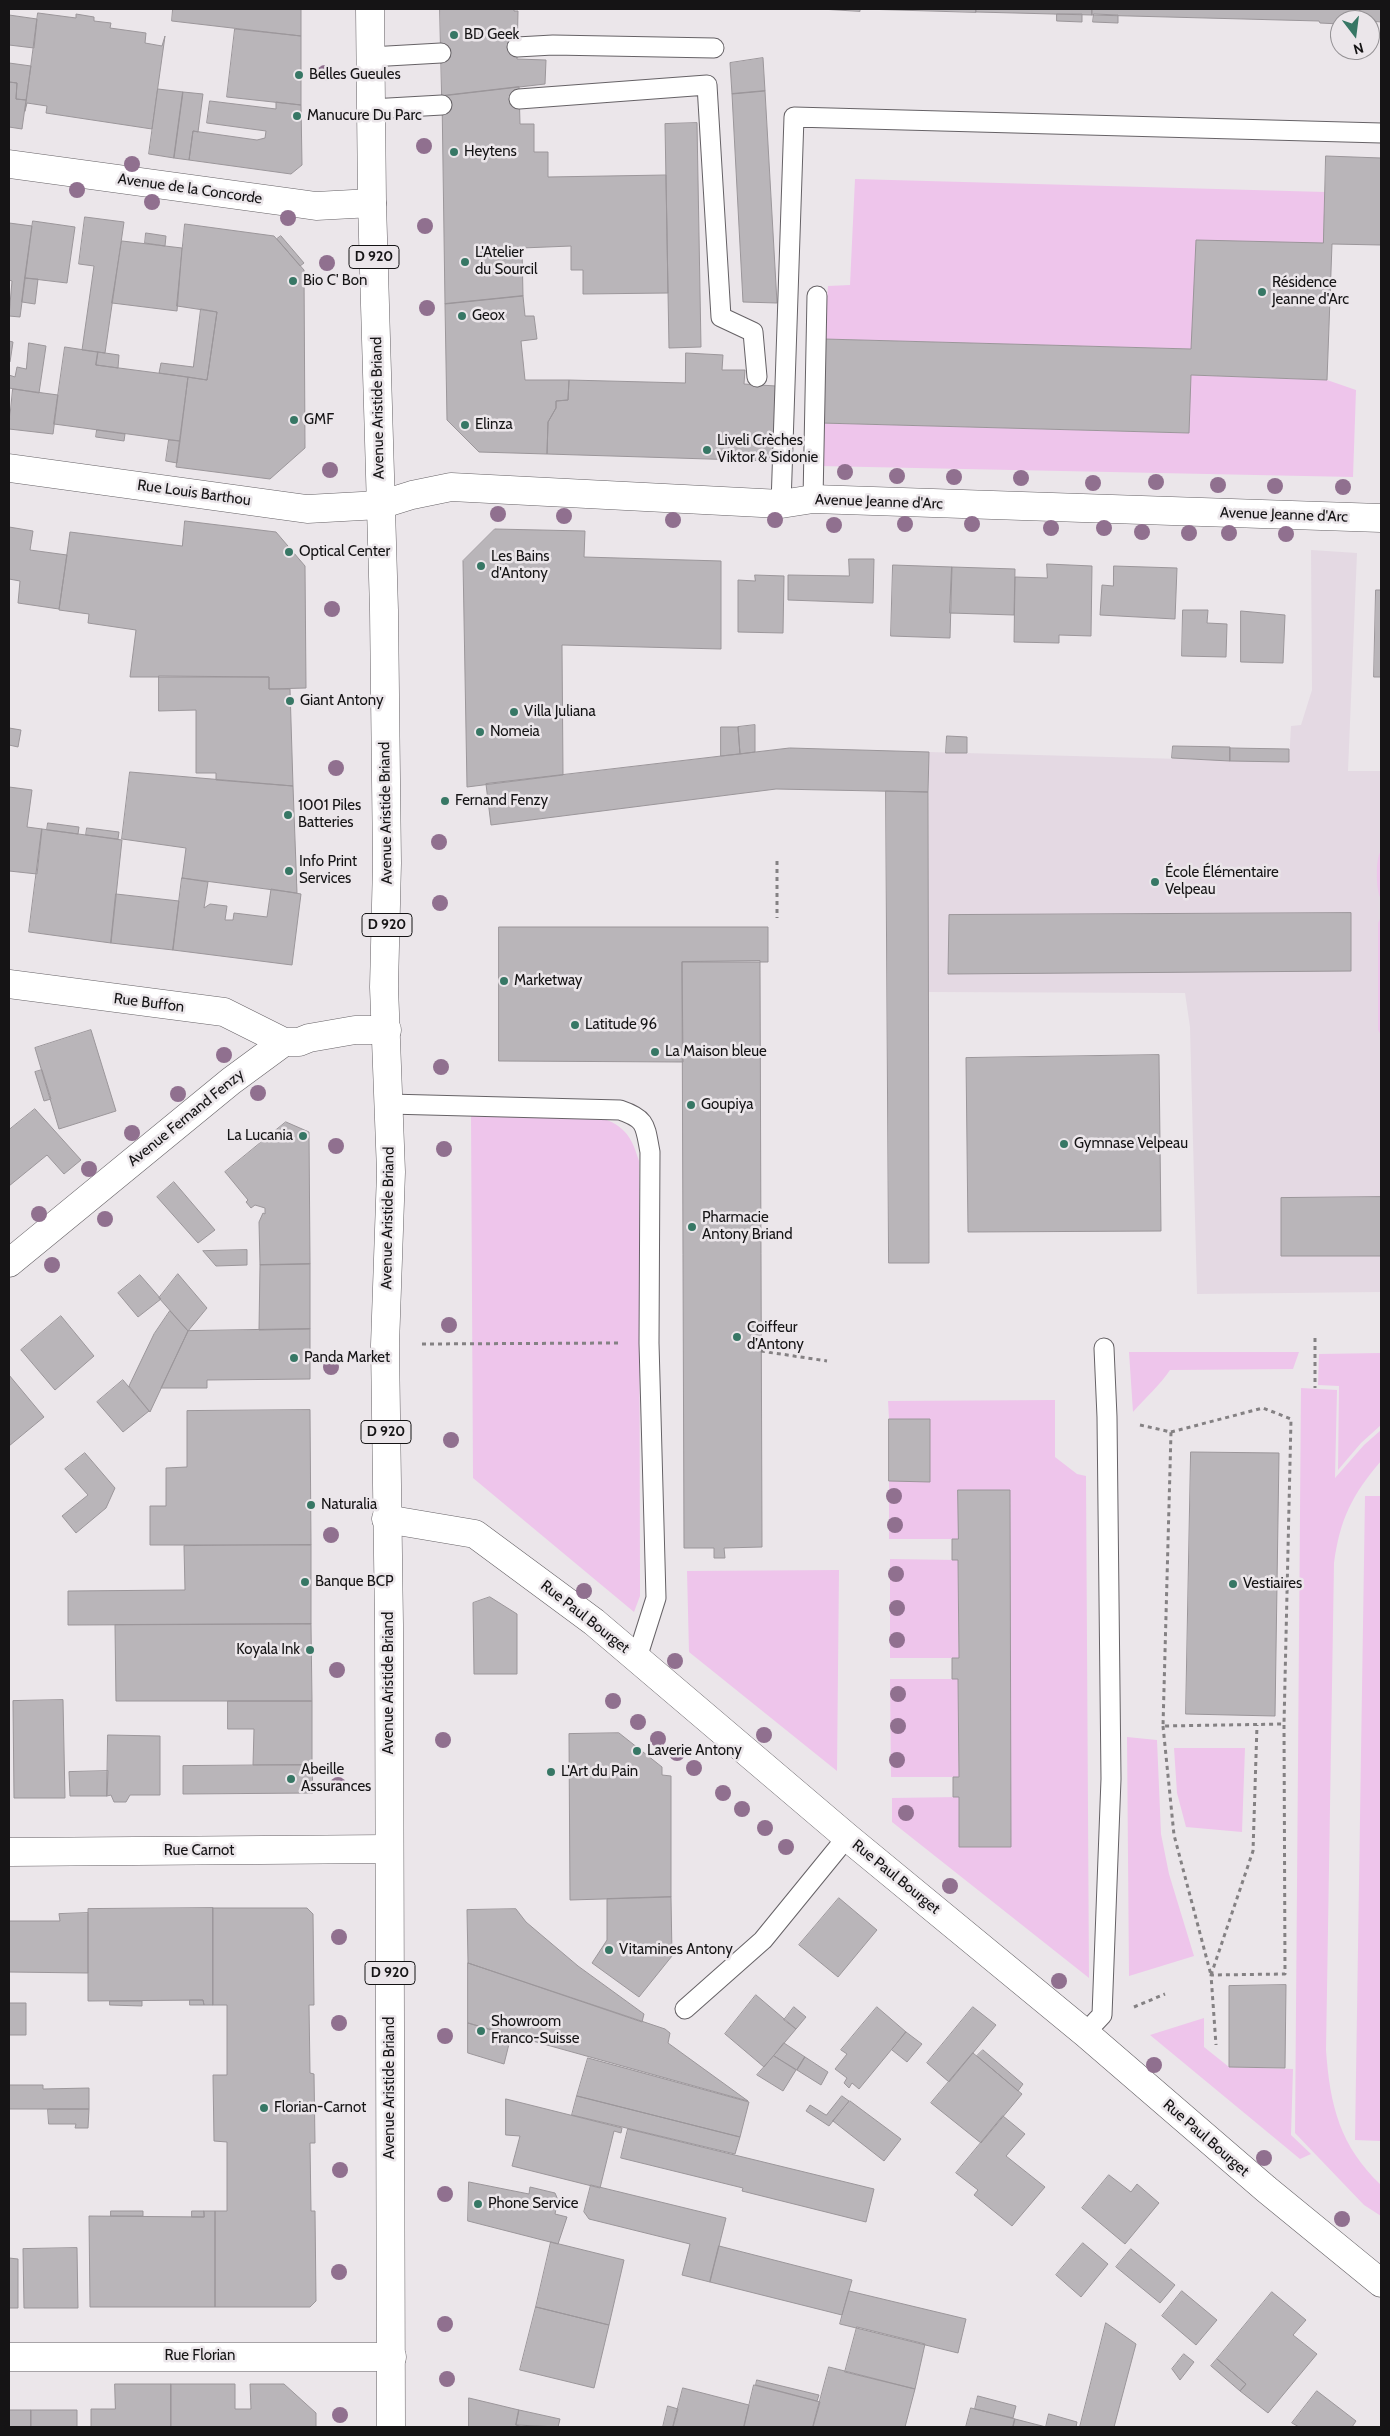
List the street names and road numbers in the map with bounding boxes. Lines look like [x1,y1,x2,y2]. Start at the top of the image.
street label: Avenue de la Concorde [117,170,263,208]
road number: D 920 [349,246,399,268]
street label: Avenue Aristide Briand [368,337,388,479]
street label: Rue Louis Barthou [136,476,252,510]
street label: Avenue Jeanne d'Arc [815,491,943,513]
street label: Avenue Jeanne d'Arc [1220,504,1348,526]
street label: Avenue Aristide Briand [376,742,396,884]
road number: D 920 [362,914,412,936]
street label: Rue Buffon [113,990,185,1016]
street label: Avenue Fernand Fenzy [124,1066,248,1170]
street label: Avenue Aristide Briand [378,1147,398,1289]
road number: D 920 [361,1420,411,1444]
street label: Rue Paul Bourget [537,1577,633,1657]
street label: Avenue Aristide Briand [380,1612,398,1754]
street label: Rue Paul Bourget [848,1836,944,1918]
street label: Rue Carnot [164,1842,234,1860]
road number: D 920 [365,1962,415,1985]
street label: Avenue Aristide Briand [381,2017,399,2159]
street label: Rue Paul Bourget [1159,2096,1253,2180]
street label: Rue Florian [165,2347,235,2365]

